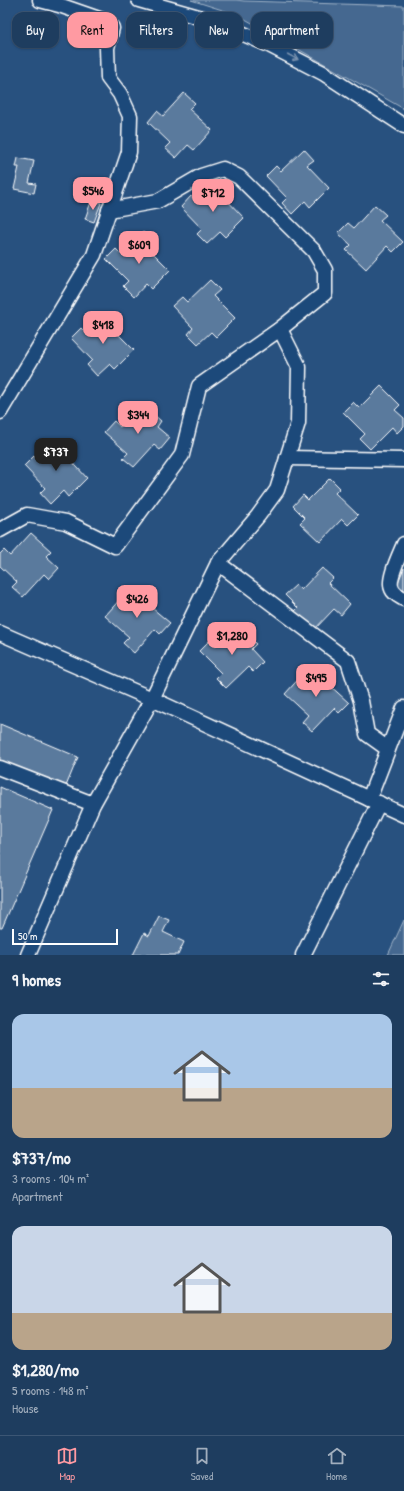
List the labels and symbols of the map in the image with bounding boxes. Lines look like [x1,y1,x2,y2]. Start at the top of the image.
one-way arrow [287,54,299,61]
pin: $546 [69,177,117,211]
pin: $712 [189,179,237,213]
pin: $609 [115,231,163,265]
pin: $418 [79,311,127,345]
pin: $344 [114,401,162,435]
pin: $737 [32,438,80,472]
pin: $426 [113,585,161,619]
pin: $1,280 [199,622,265,656]
pin: $495 [292,664,340,698]
scale bar [12,927,118,946]

